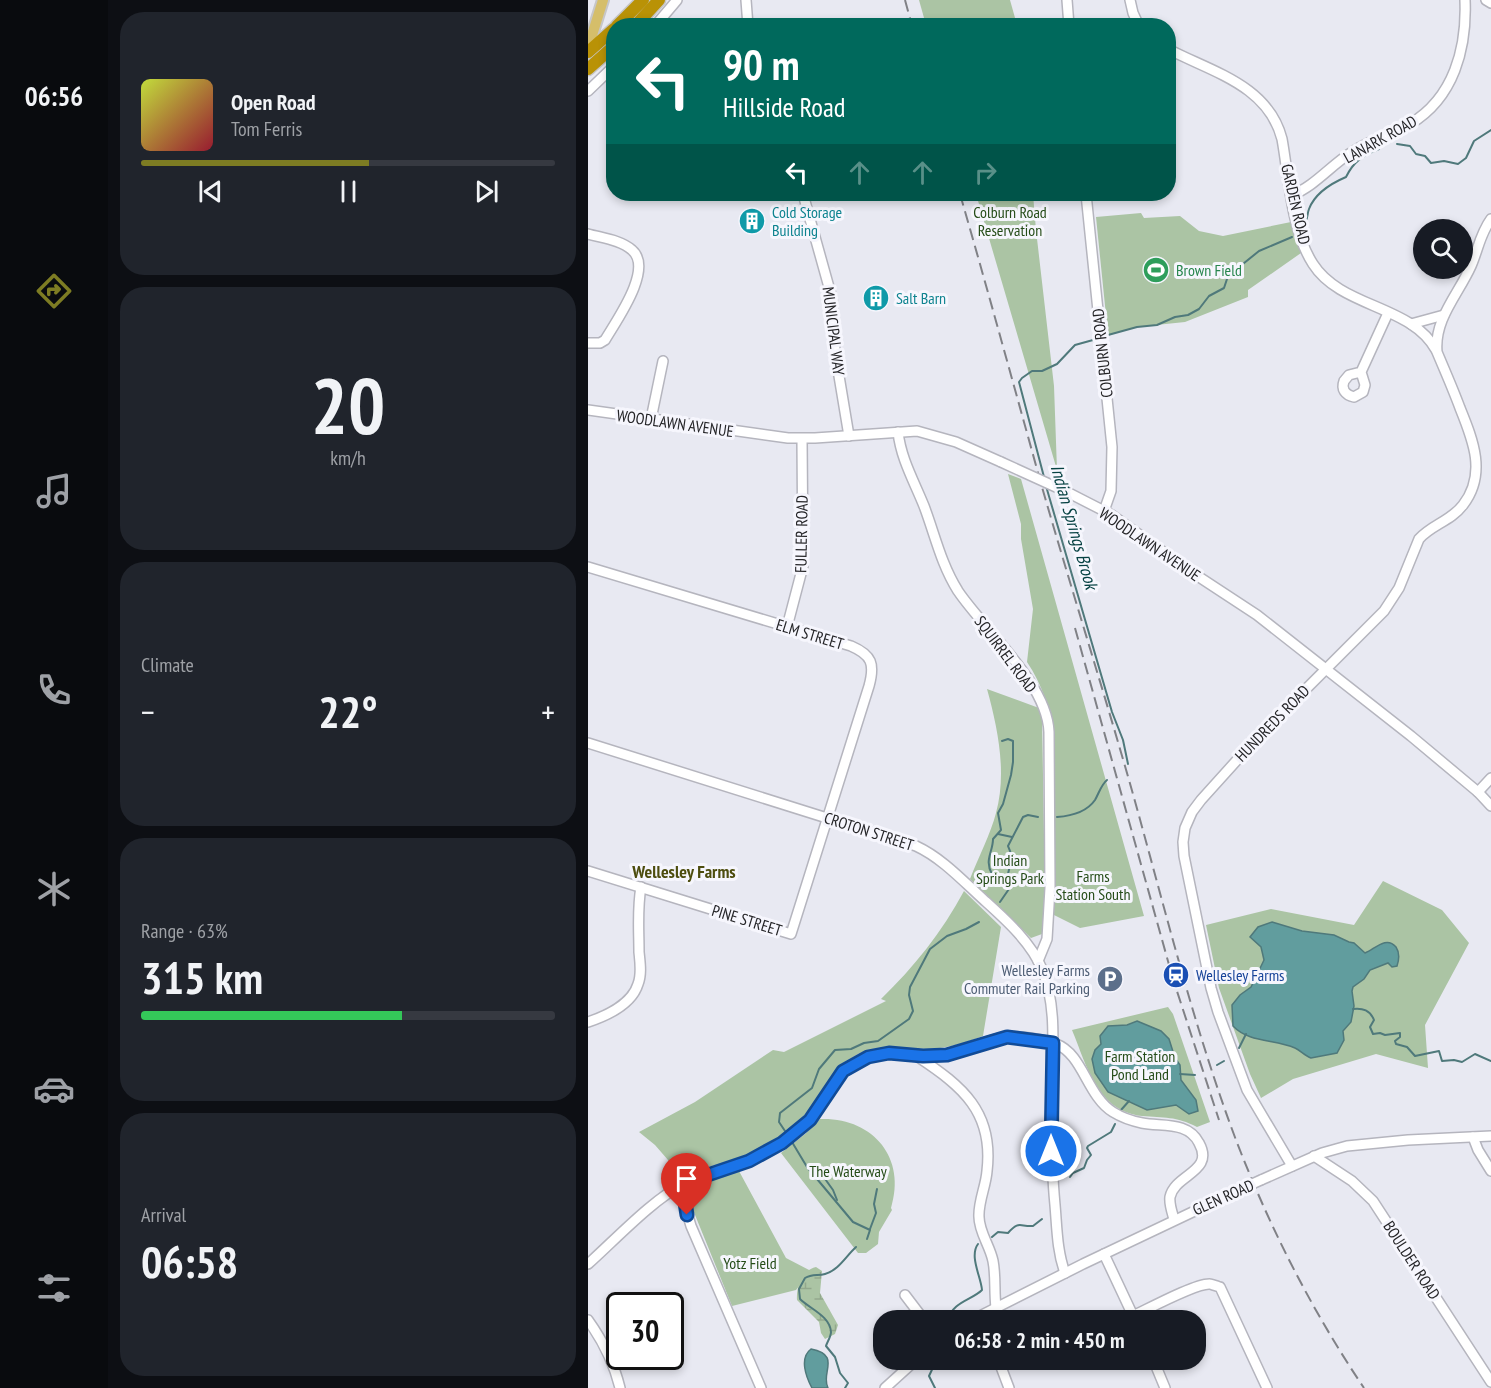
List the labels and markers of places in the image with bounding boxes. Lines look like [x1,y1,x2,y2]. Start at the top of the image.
place label: Cold Storage Building [772,202,842,240]
building icon: Cold Storage Building [737,206,767,236]
sports icon: Brown Field [1141,255,1171,285]
place label: Brown Field [1176,260,1242,280]
building icon: Salt Barn [861,283,891,313]
place label: Salt Barn [896,288,946,308]
place label: Wellesley Farms Commuter Rail Parking [964,960,1090,998]
station icon: Wellesley Farms [1161,960,1191,990]
parking icon: Wellesley Farms Commuter Rail Parking [1095,964,1125,994]
place label: Wellesley Farms [1196,965,1284,985]
pin [661,1153,712,1215]

